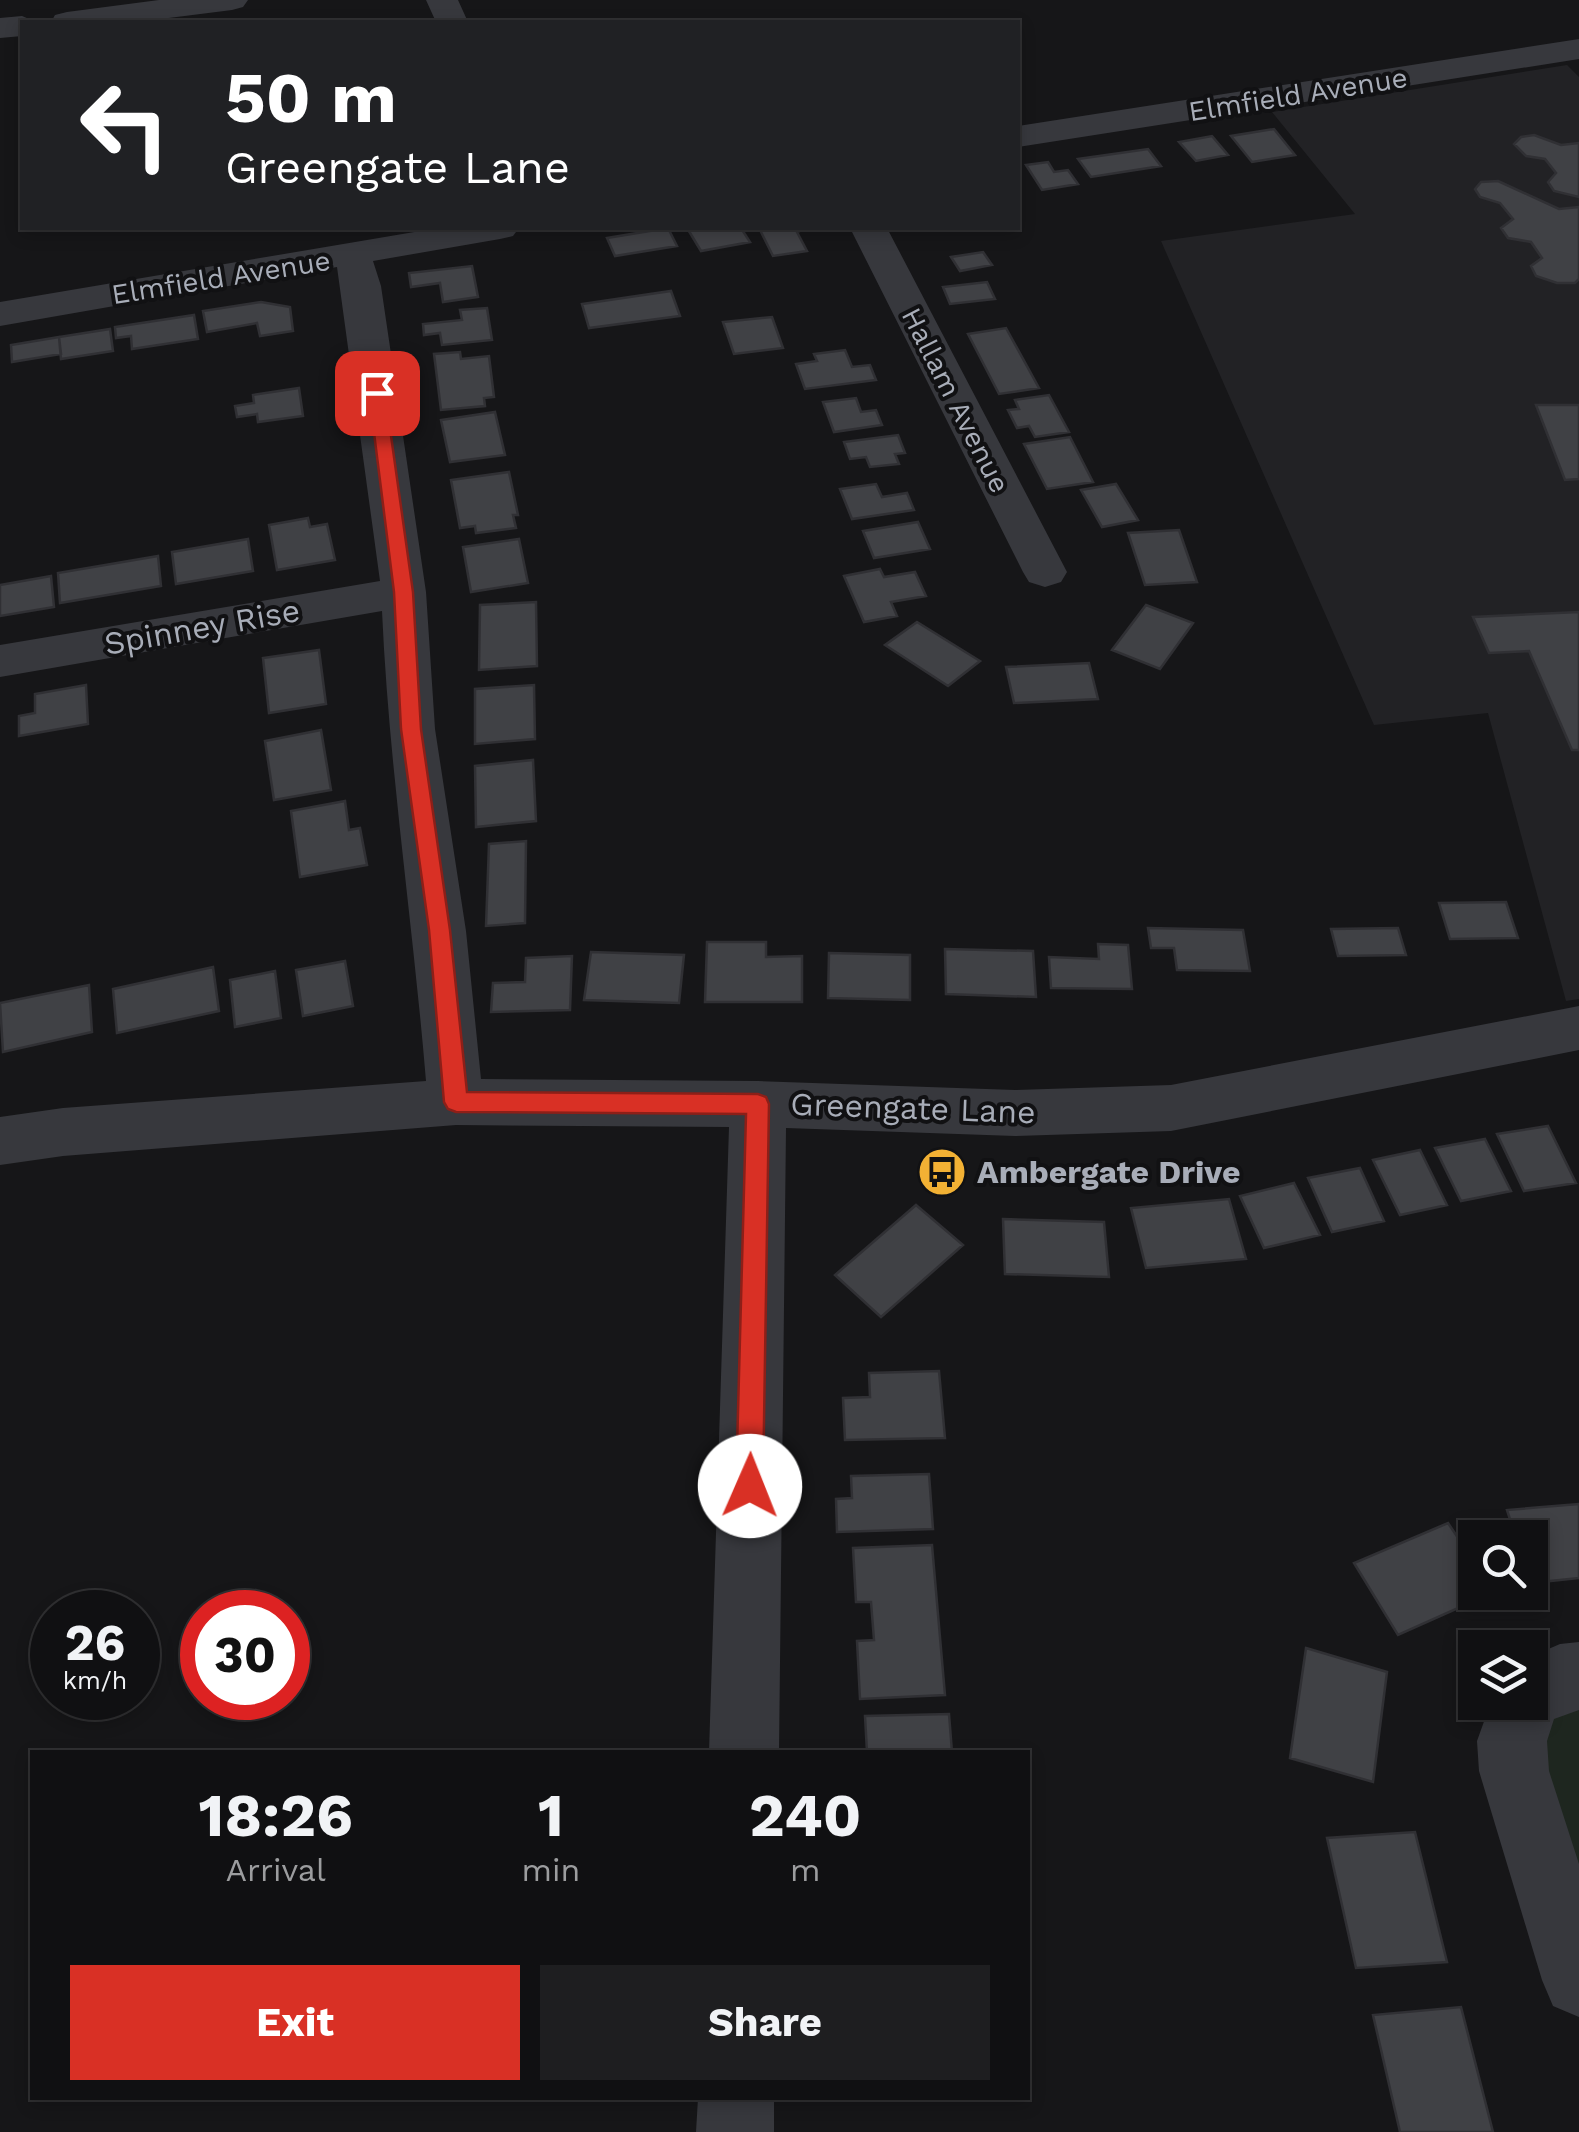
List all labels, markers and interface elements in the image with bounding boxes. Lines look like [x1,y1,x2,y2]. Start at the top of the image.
text: 50 m [225,57,397,139]
icon: left [60,60,190,190]
street label: Elmfield Avenue [1186,61,1410,128]
text: Greengate Lane [225,141,570,194]
street label: Elmfield Avenue [109,244,333,311]
street label: Hallam Avenue [895,302,1016,498]
pin [335,351,420,436]
icon: arrive [350,366,405,421]
street label: Spinney Rise [101,591,303,663]
street label: Greengate Lane [790,1085,1036,1131]
bus stop icon: Ambergate Drive [916,1146,968,1198]
place label: Ambergate Drive [977,1153,1240,1191]
position arrow [698,1434,802,1538]
map controls [1458,1520,1548,1720]
button: search [1458,1520,1548,1610]
speed limit sign: 30 [180,1590,310,1720]
text: 26 [65,1613,125,1672]
button: layers [1458,1630,1548,1720]
text: km/h [63,1666,127,1695]
text: 18:26 [199,1780,353,1851]
text: 1 [538,1780,564,1851]
text: 240 [749,1780,861,1851]
text: Arrival [226,1851,326,1889]
text: min [522,1851,580,1889]
text: m [790,1851,820,1889]
button: Exit [70,1965,520,2080]
button: Share [540,1965,990,2080]

